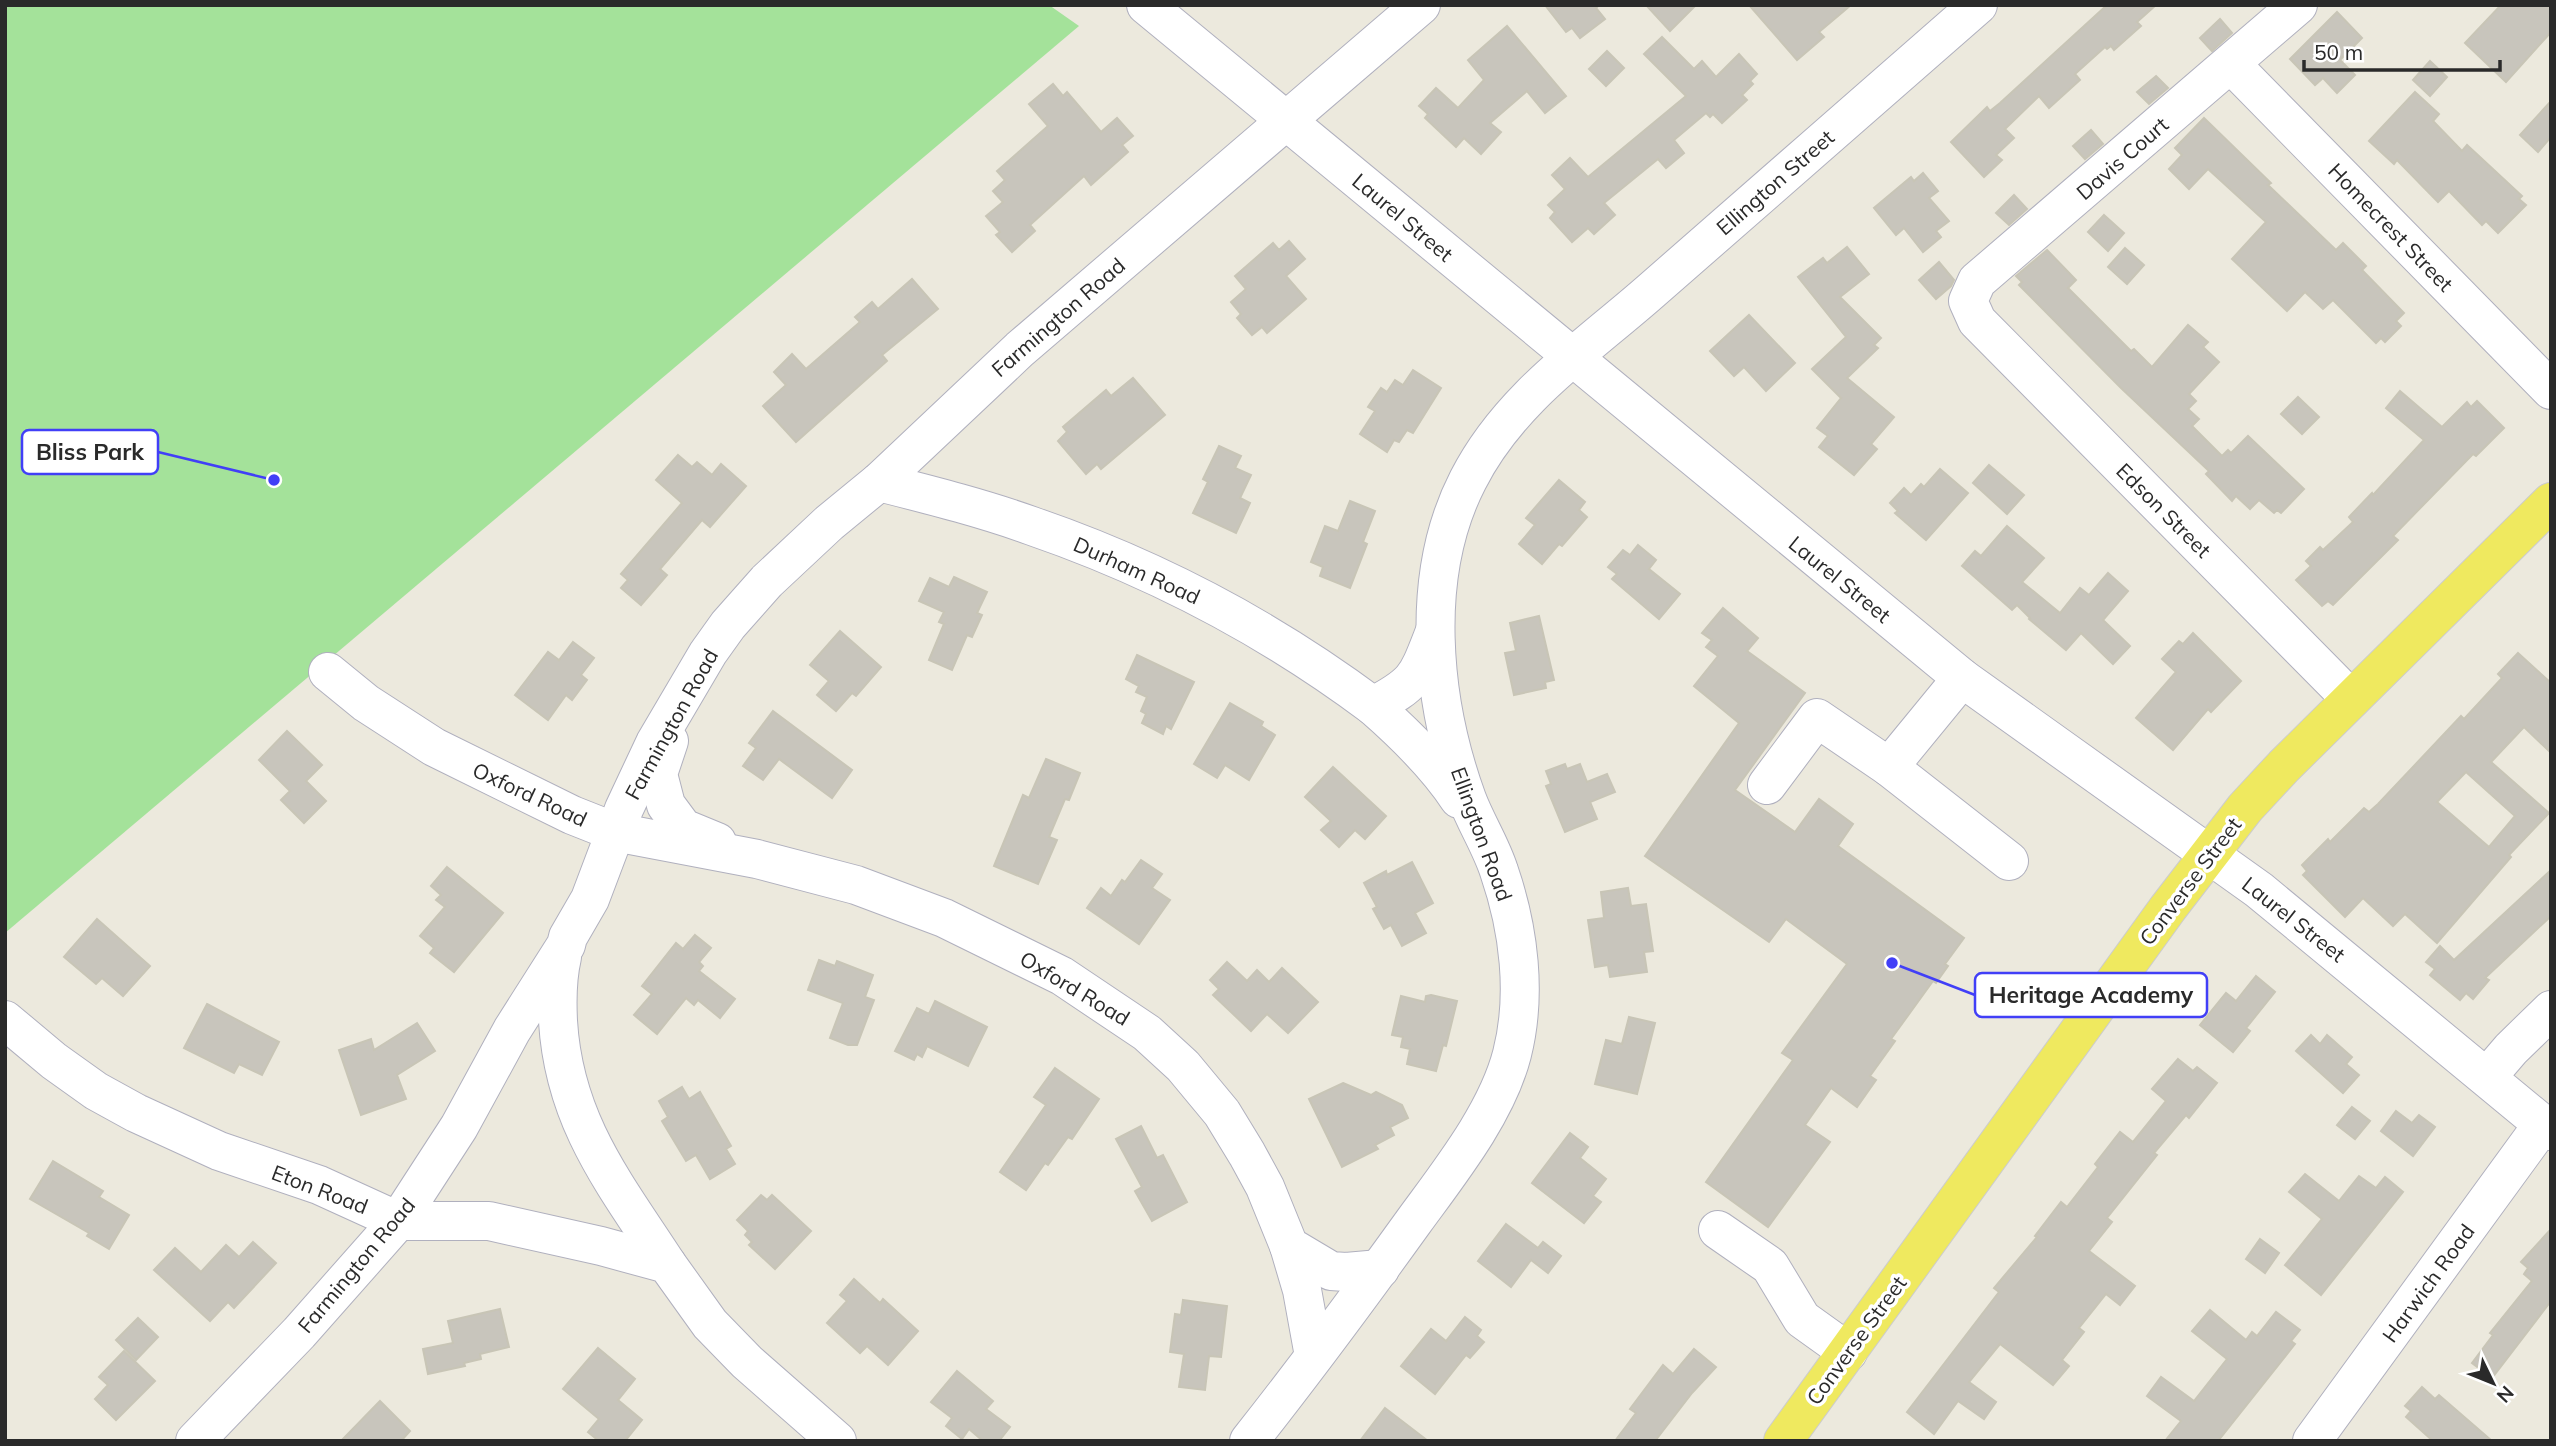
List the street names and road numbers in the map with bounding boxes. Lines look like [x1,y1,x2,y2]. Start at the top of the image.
street label: Davis Court [2071,111,2173,205]
street label: Ellington Street [1711,124,1839,240]
street label: Homecrest Street [2323,157,2459,297]
street label: Laurel Street [1347,167,1459,267]
street label: Farmington Road [986,252,1130,382]
street label: Edson Street [2111,457,2217,563]
street label: Laurel Street [1784,530,1896,628]
street label: Durham Road [1070,531,1204,609]
street label: Farmington Road [619,644,723,804]
street label: Oxford Road [469,756,591,832]
street label: Ellington Road [1446,763,1518,905]
street label: Converse Street [2134,812,2246,950]
street label: Laurel Street [2237,871,2351,967]
street label: Oxford Road [1015,945,1135,1031]
street label: Eton Road [268,1159,372,1219]
street label: Farmington Road [292,1192,420,1338]
street label: Harwich Road [2376,1219,2480,1347]
street label: Converse Street [1800,1270,1912,1410]

